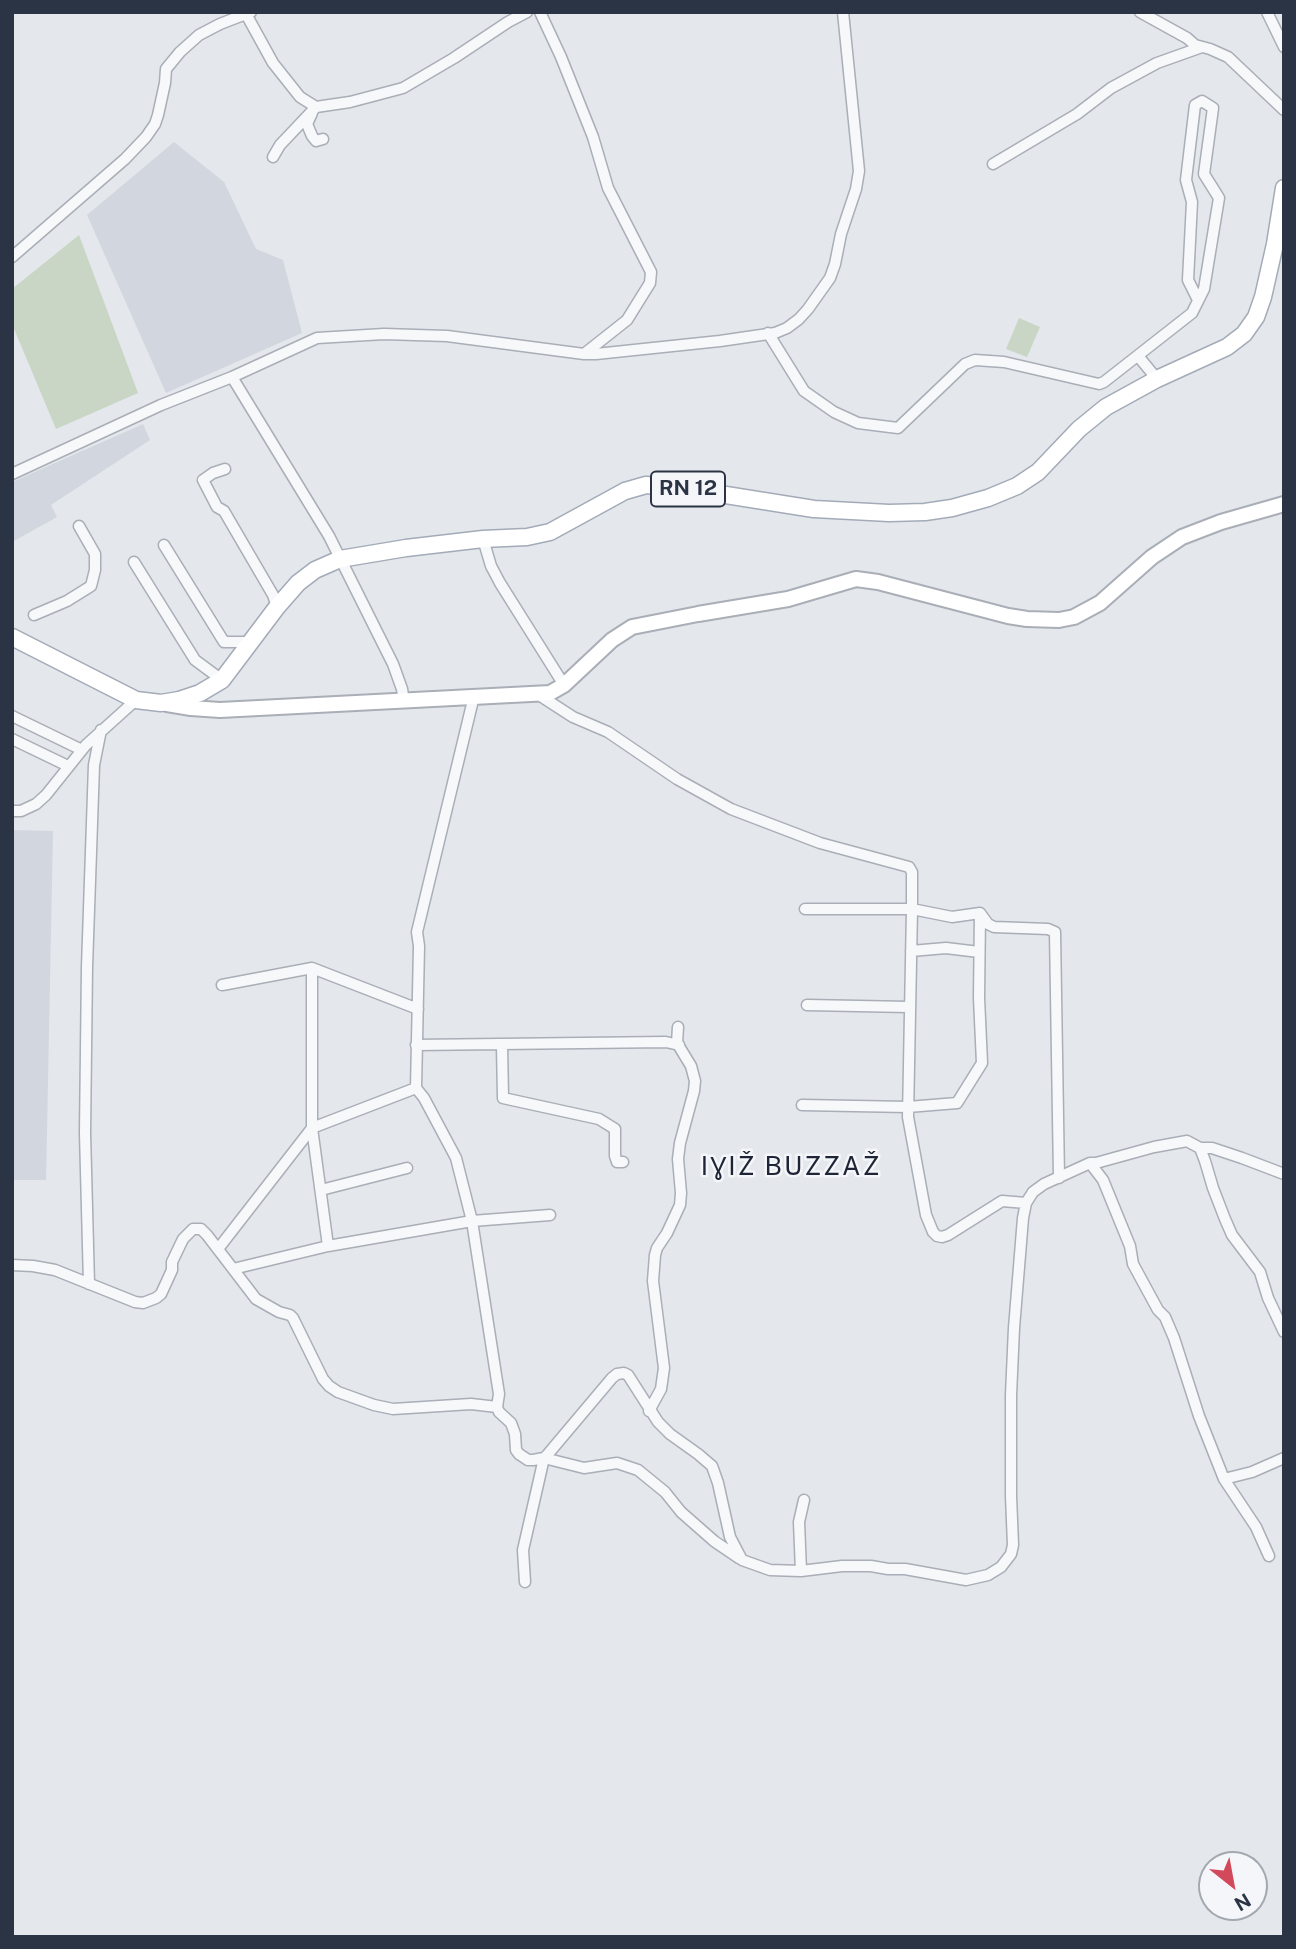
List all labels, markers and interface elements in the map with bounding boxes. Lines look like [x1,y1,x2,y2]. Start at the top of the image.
road number: RN 12 [651,472,725,506]
district label: IƔIŽ BUZZAŽ [702,1151,880,1183]
north arrow [1198,1851,1268,1921]
text: N [1231,1889,1255,1916]

